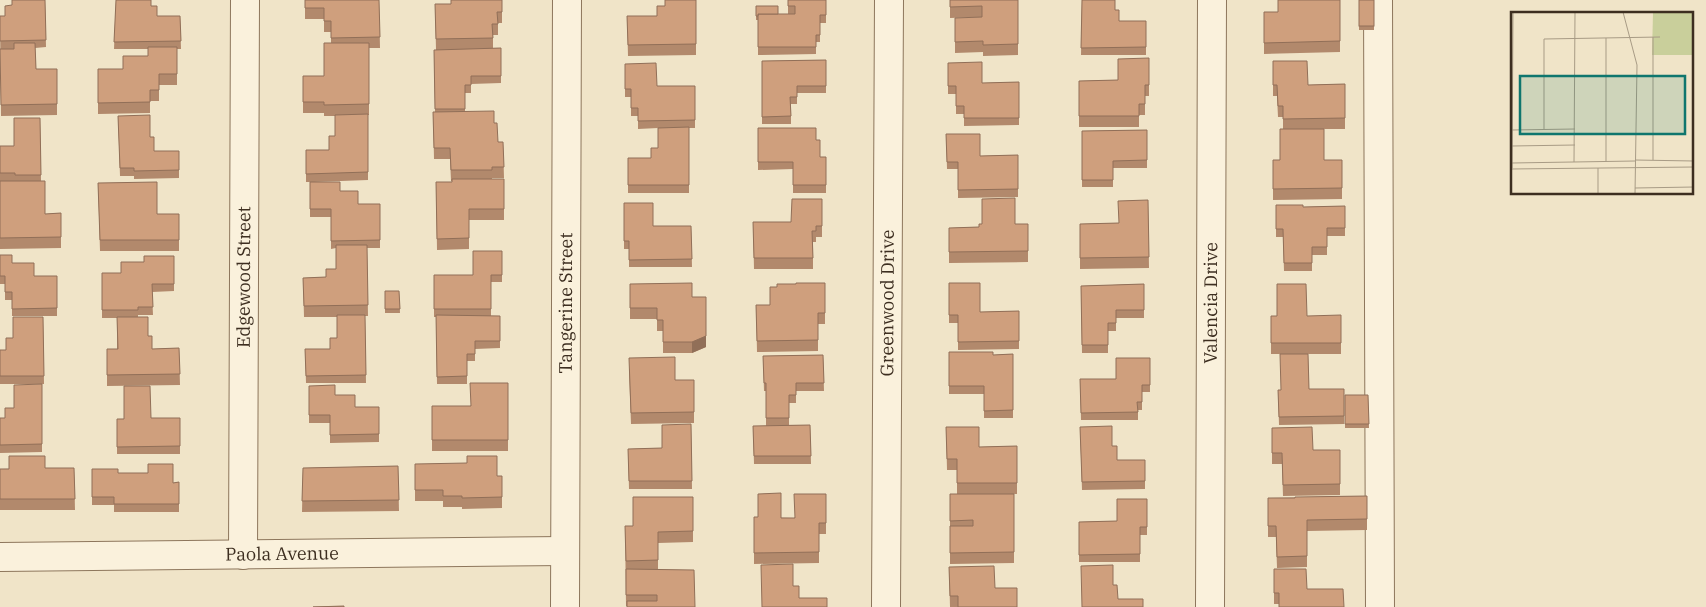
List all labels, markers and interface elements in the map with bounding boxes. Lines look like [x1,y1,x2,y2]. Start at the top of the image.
inset map [1511,12,1694,195]
street label: Edgewood Street [232,206,255,348]
street label: Greenwood Drive [875,230,899,376]
street label: Tangerine Street [554,232,577,374]
street label: Valencia Drive [1199,242,1222,364]
street label: Paola Avenue [225,541,339,566]

